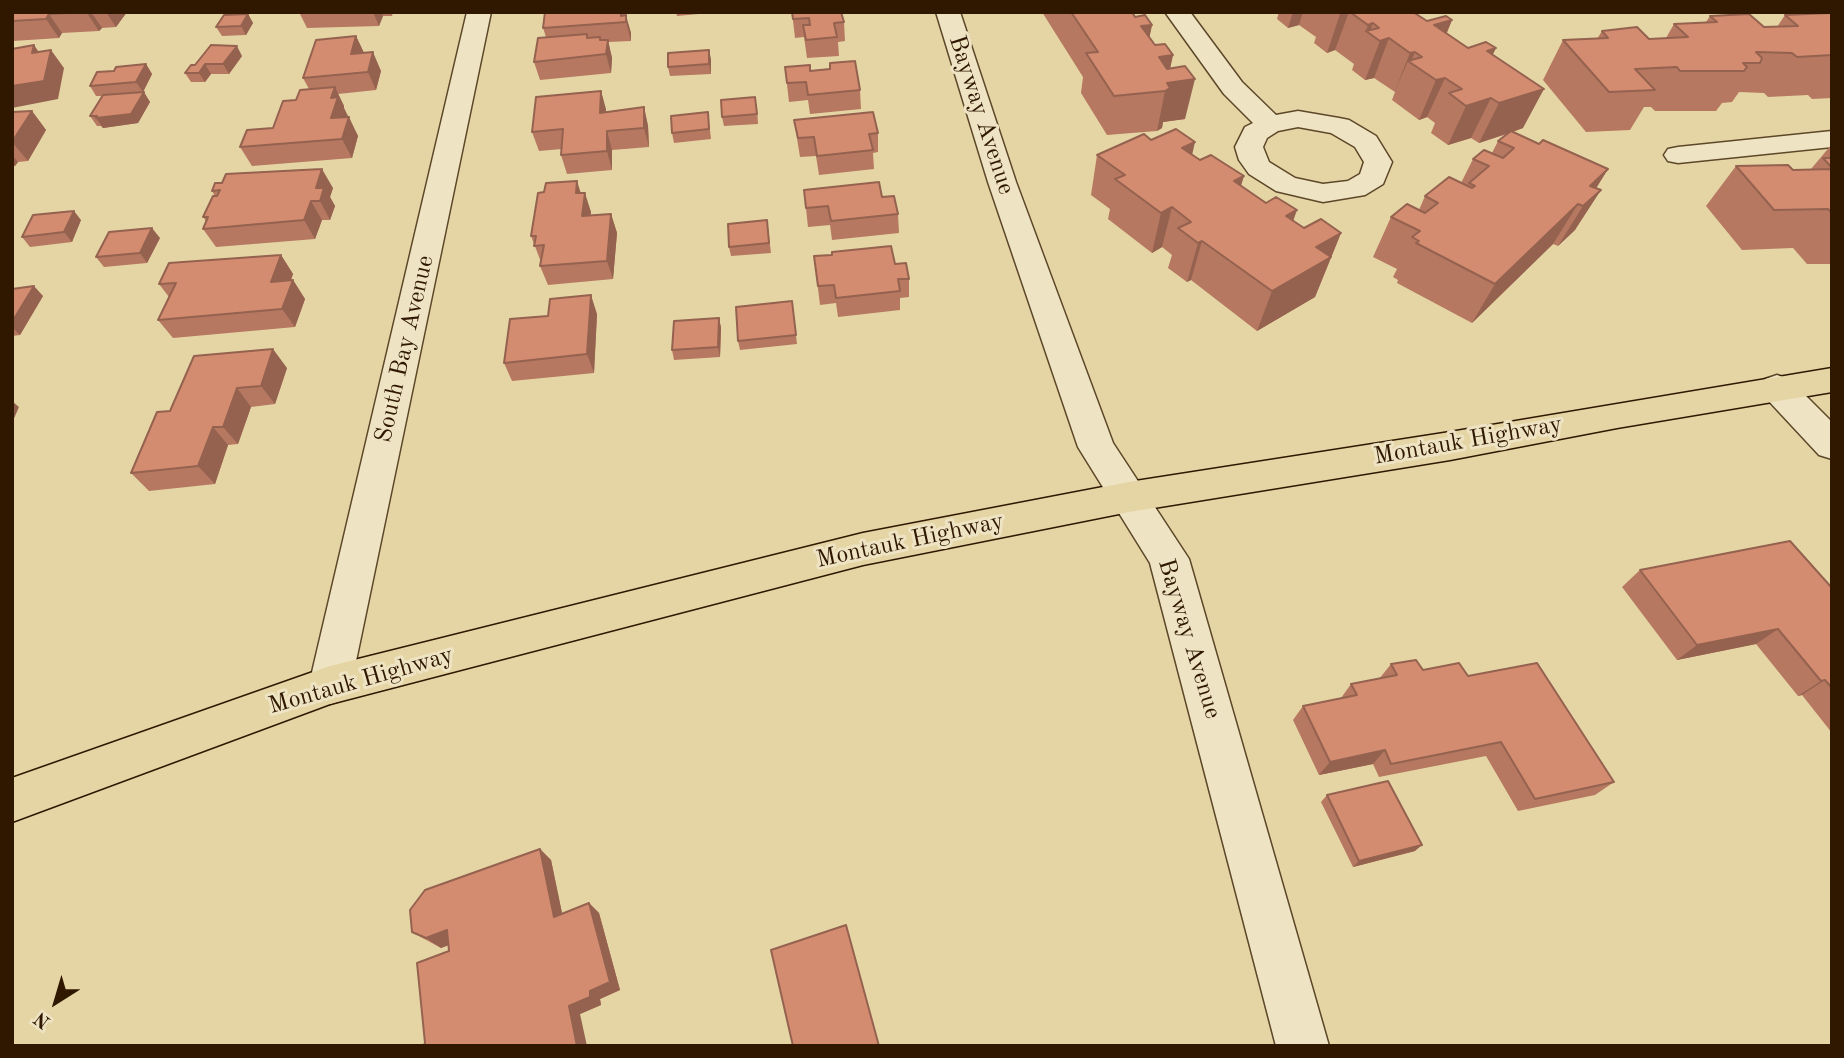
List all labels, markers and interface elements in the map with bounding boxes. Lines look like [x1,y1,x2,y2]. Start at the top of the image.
street label: Bayway Avenue [942,32,1020,198]
street label: South Bay Avenue [369,252,441,446]
street label: Montauk Highway [1372,410,1564,472]
street label: Montauk Highway [814,507,1006,575]
street label: Bayway Avenue [1151,556,1227,722]
street label: Montauk Highway [265,641,457,721]
north arrow [21,967,91,1037]
text: N [32,1007,55,1031]

